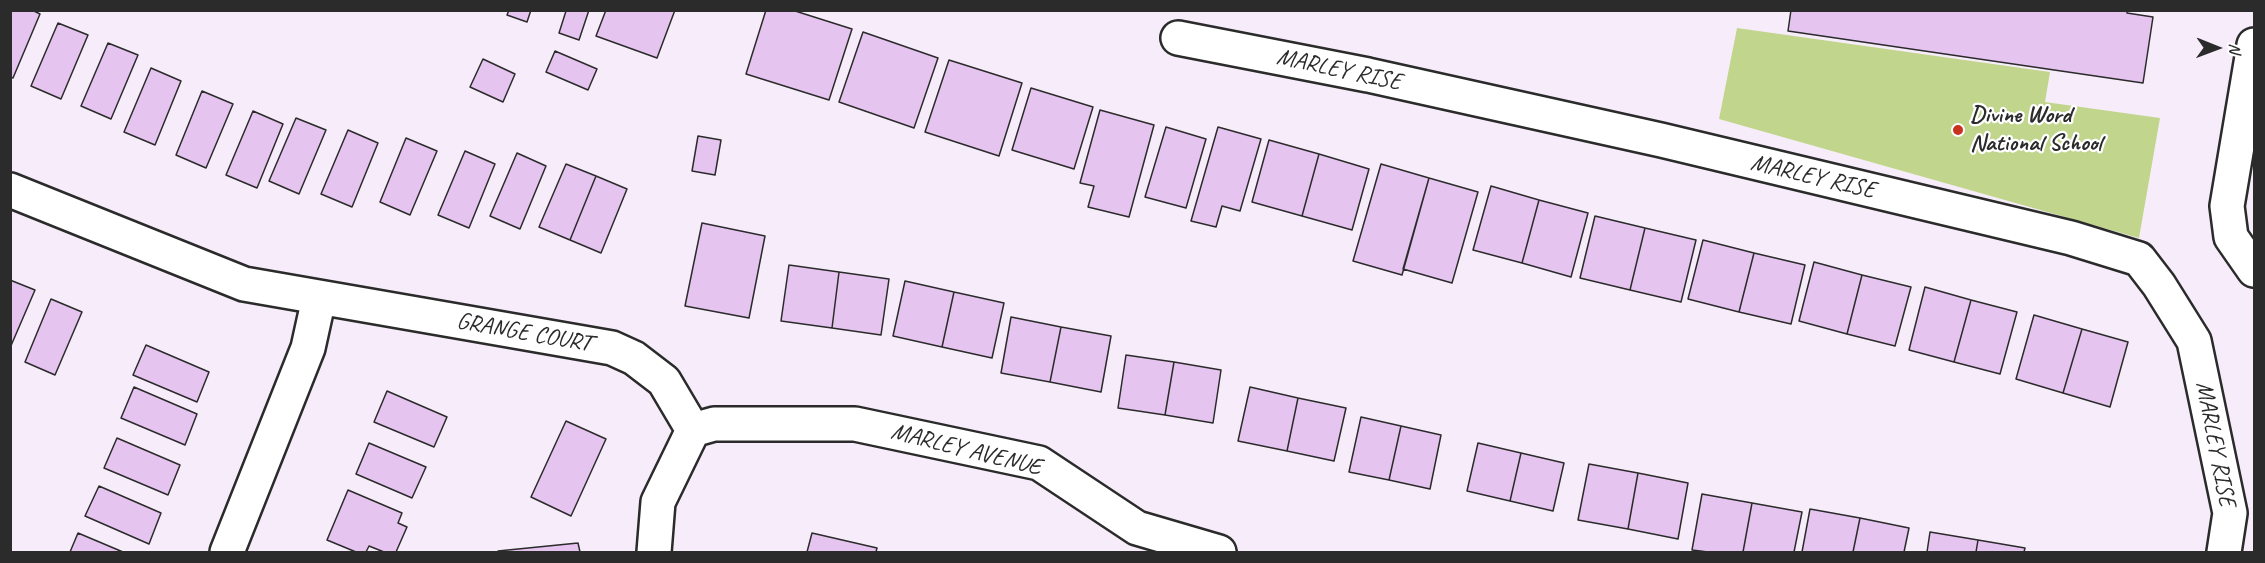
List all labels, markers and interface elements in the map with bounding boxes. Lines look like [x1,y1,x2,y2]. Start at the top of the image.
north arrow [2187,18,2247,78]
street label: MARLEY RISE [1274,43,1404,97]
text: N [2225,43,2245,53]
place label: Divine Word National School [1970,102,2102,158]
marker: Divine Word National School [1951,123,1965,137]
street label: MARLEY RISE [1748,149,1878,205]
street label: GRANGE COURT [454,307,594,359]
street label: MARLEY RISE [2189,379,2241,509]
street label: MARLEY AVENUE [888,417,1044,483]

